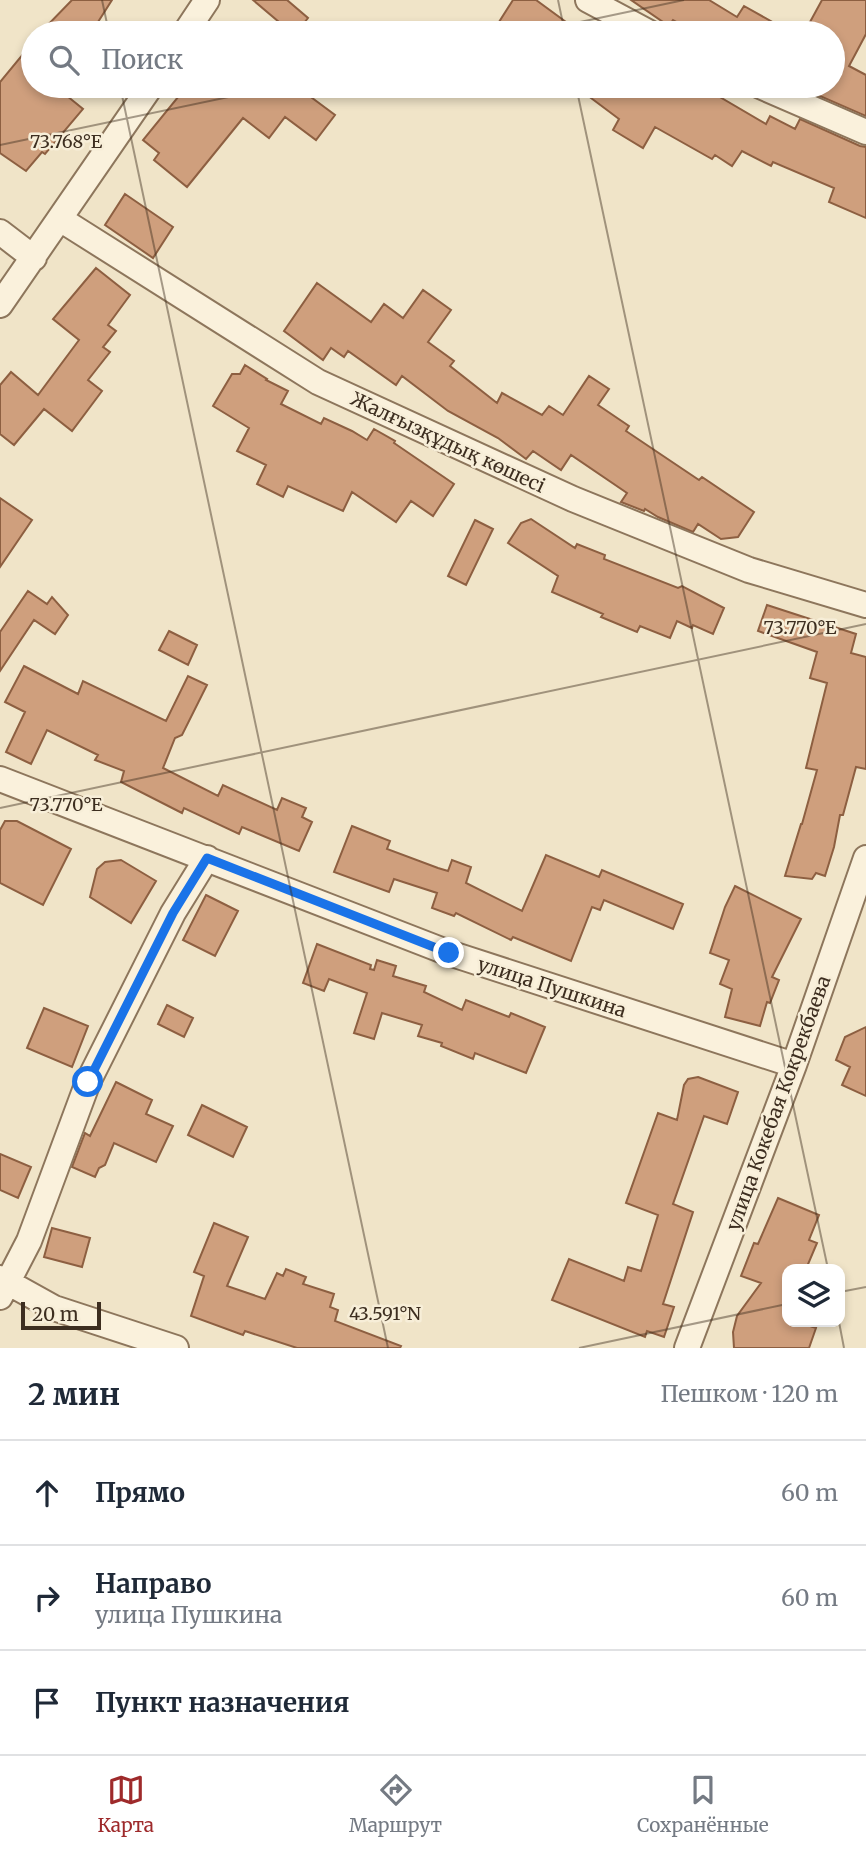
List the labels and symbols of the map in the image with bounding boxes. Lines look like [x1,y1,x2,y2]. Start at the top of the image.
text: 73.768°E [30,130,103,153]
street label: Жалғызқұдық көшесі [347,386,549,498]
text: 73.770°E [764,616,837,639]
text: 73.770°E [30,793,103,816]
route end [433,937,464,968]
street label: улица Пушкина [475,952,629,1022]
street label: улица Кокебая Кокрекбаева [721,972,835,1234]
route start [72,1066,103,1097]
scale bar [21,1299,102,1331]
text: 43.591°N [349,1302,421,1325]

